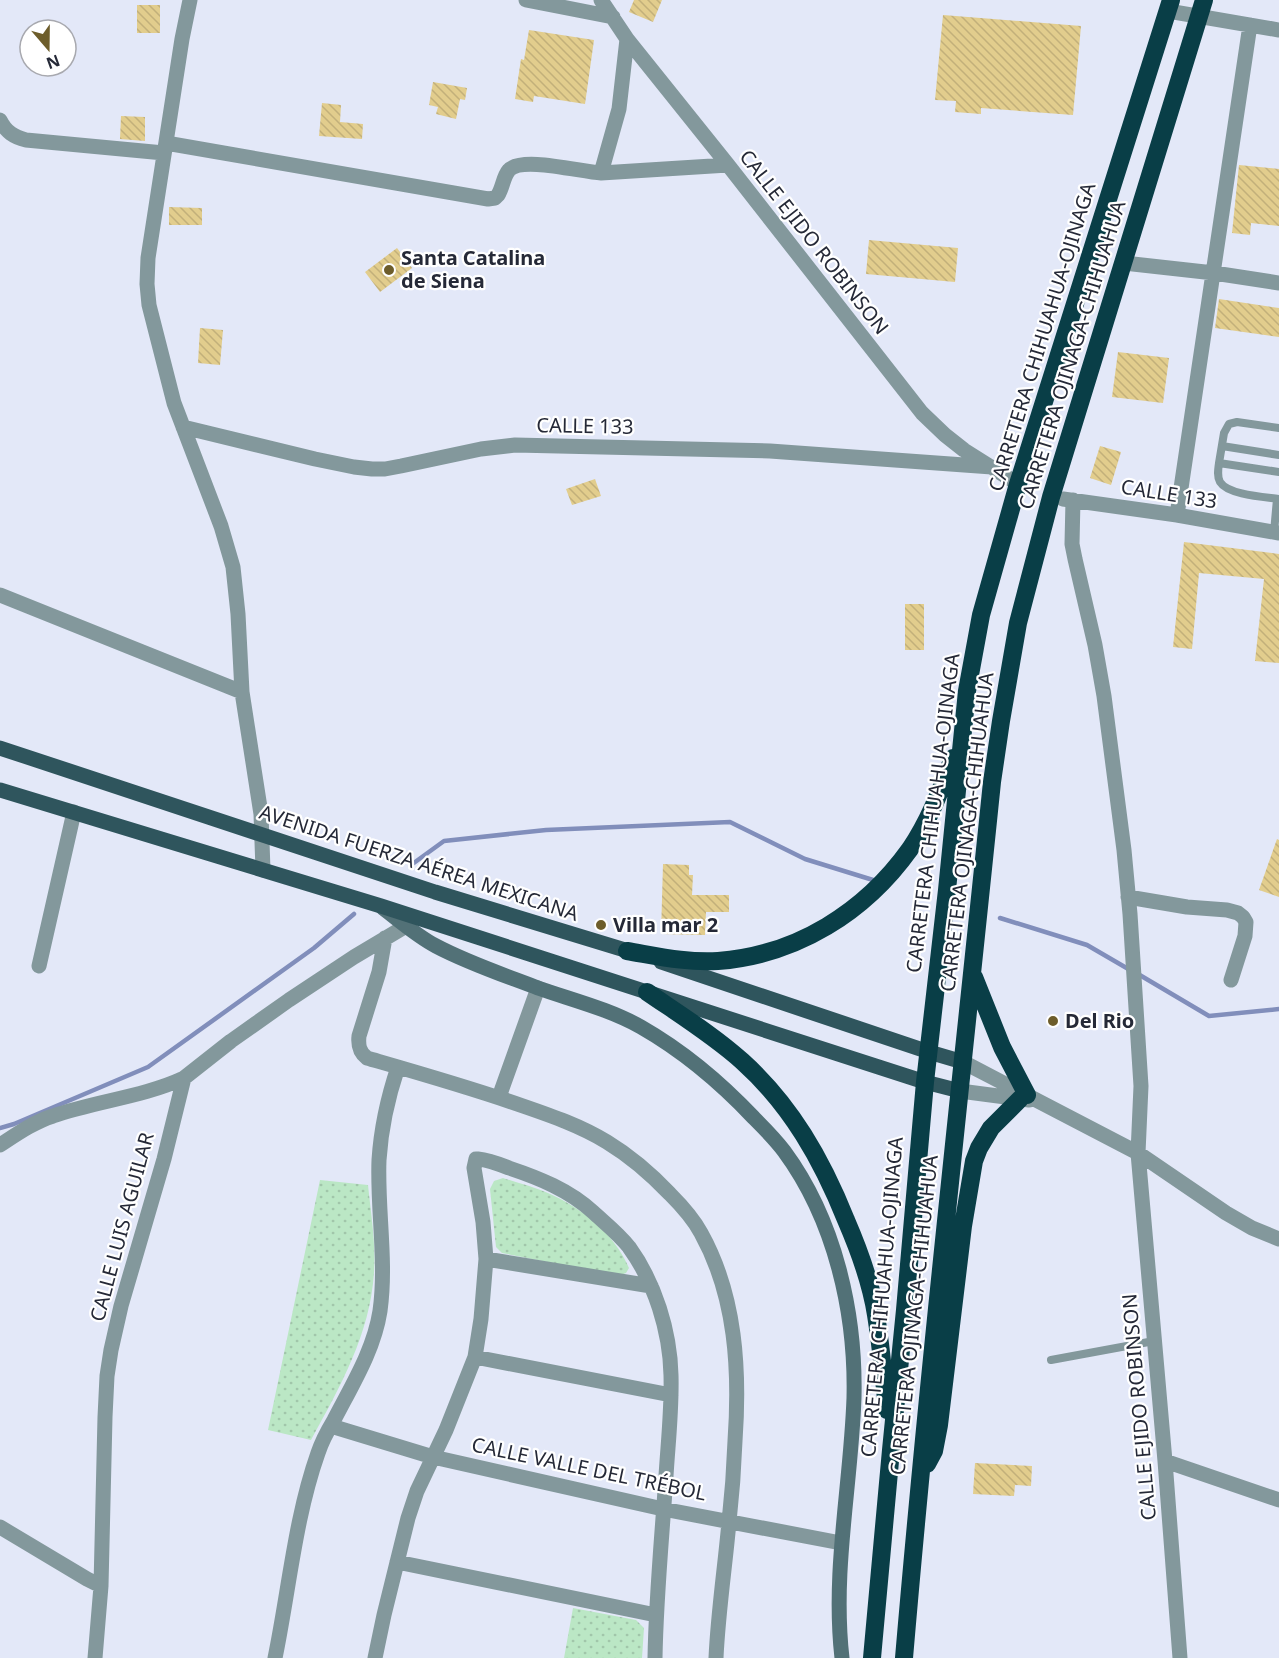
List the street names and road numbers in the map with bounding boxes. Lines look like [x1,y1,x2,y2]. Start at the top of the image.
street label: CALLE EJIDO ROBINSON [734,144,895,340]
street label: CARRETERA CHIHUAHUA-OJINAGA [982,179,1102,495]
street label: CARRETERA OJINAGA-CHIHUAHUA [1012,197,1132,513]
street label: CALLE 133 [536,411,634,440]
street label: CALLE 133 [1119,473,1219,514]
street label: CARRETERA CHIHUAHUA-OJINAGA [900,651,966,974]
street label: CARRETERA OJINAGA-CHIHUAHUA [934,670,1000,993]
street label: AVENIDA FUERZA AÉREA MEXICANA [256,798,582,927]
street label: CALLE LUIS AGUILAR [83,1129,160,1324]
street label: CARRETERA CHIHUAHUA-OJINAGA [854,1135,909,1458]
street label: CARRETERA OJINAGA-CHIHUAHUA [883,1153,944,1476]
street label: CALLE EJIDO ROBINSON [1115,1293,1162,1522]
street label: CALLE VALLE DEL TRÉBOL [469,1430,709,1507]

